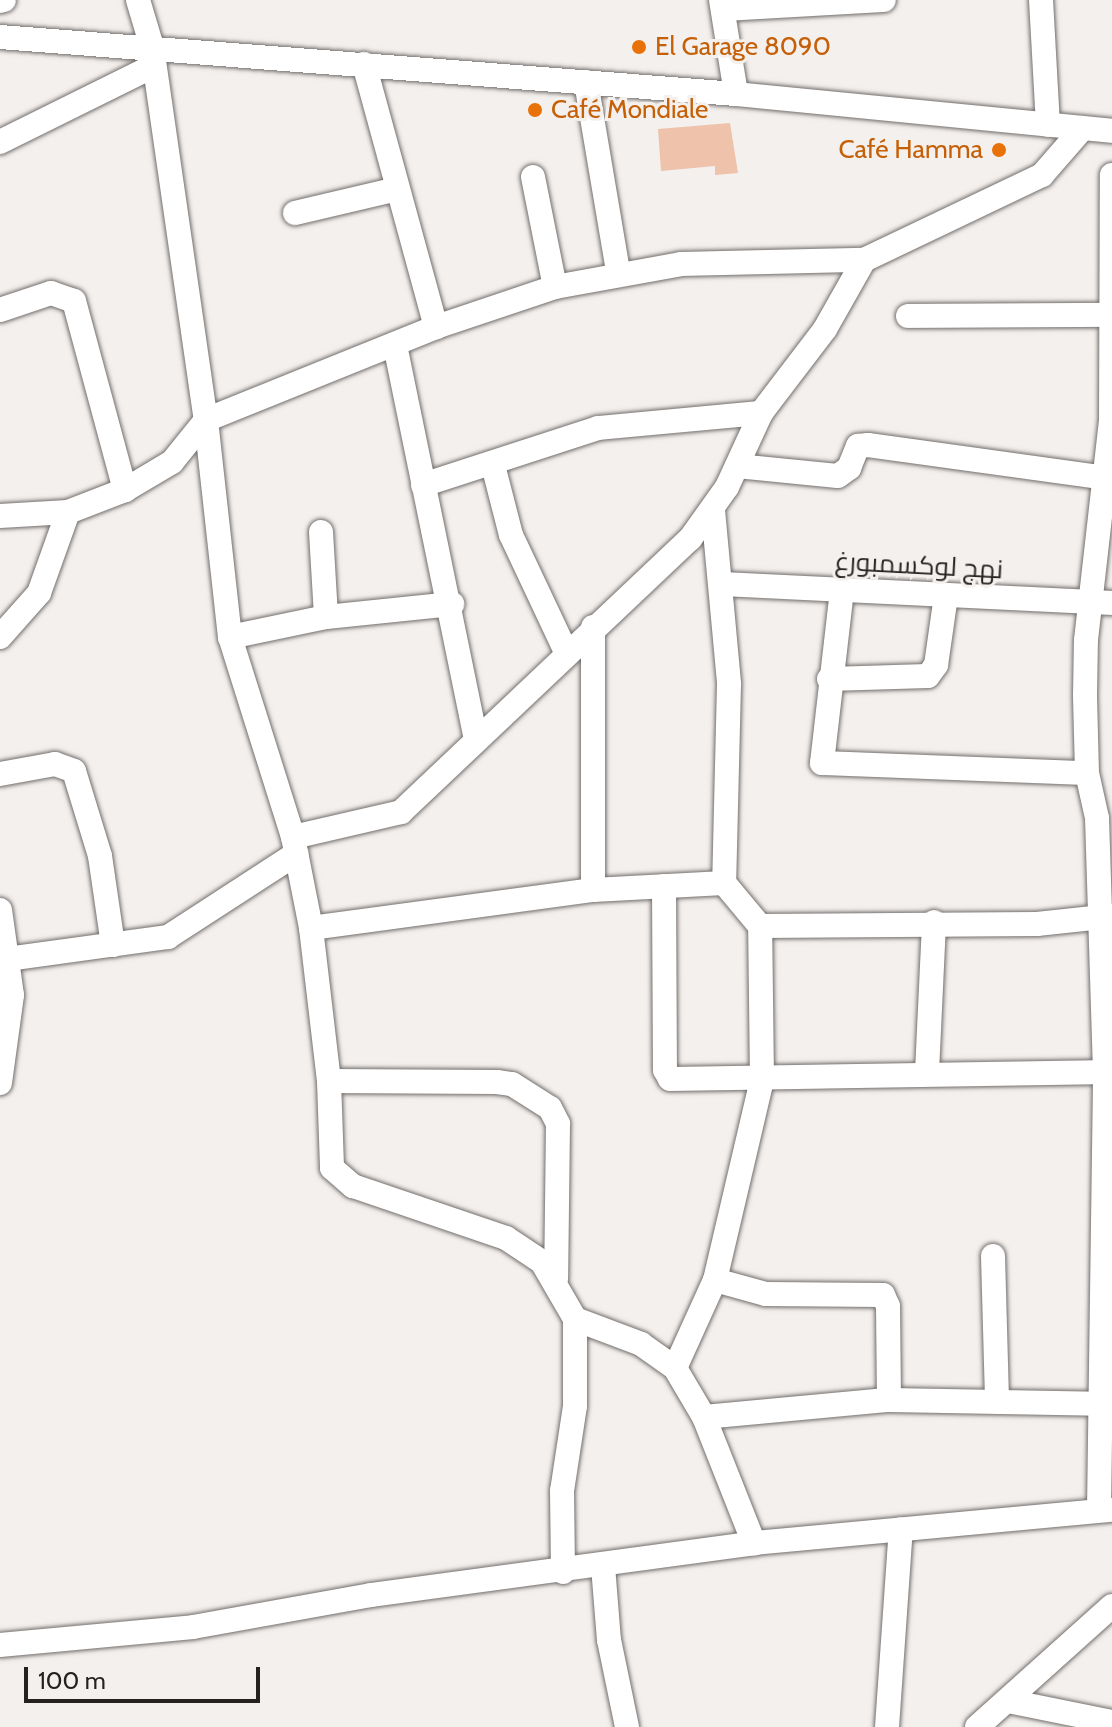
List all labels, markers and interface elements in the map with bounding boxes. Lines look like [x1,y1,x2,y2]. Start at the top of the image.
place label: El Garage 8090 [655,31,831,63]
marker: El Garage 8090 [630,38,648,56]
place label: Café Mondiale [551,94,708,126]
marker: Café Mondiale [526,101,544,119]
place label: Café Hamma [838,134,983,166]
marker: Café Hamma [990,141,1008,159]
street label: نهج لوكسمبورغ [834,546,1004,586]
scale bar [28,1651,264,1701]
text: 100 m [38,1666,106,1695]

